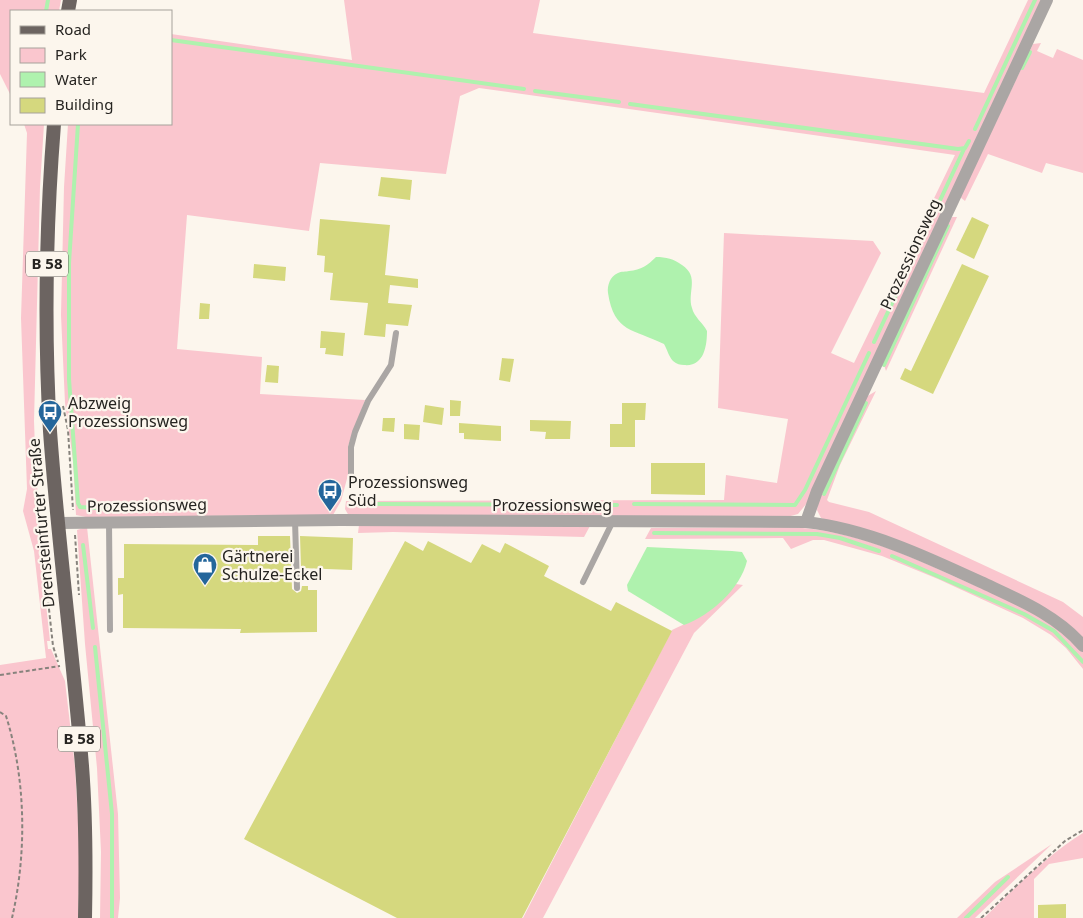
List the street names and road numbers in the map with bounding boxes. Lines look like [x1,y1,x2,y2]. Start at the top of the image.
street label: Prozessionsweg [875,195,945,313]
road number: B 58 [26,252,68,276]
street label: Drensteinfurter Straße [23,437,59,609]
street label: Prozessionsweg [87,493,207,517]
street label: Prozessionsweg [492,494,612,516]
road number: B 58 [58,726,100,752]

